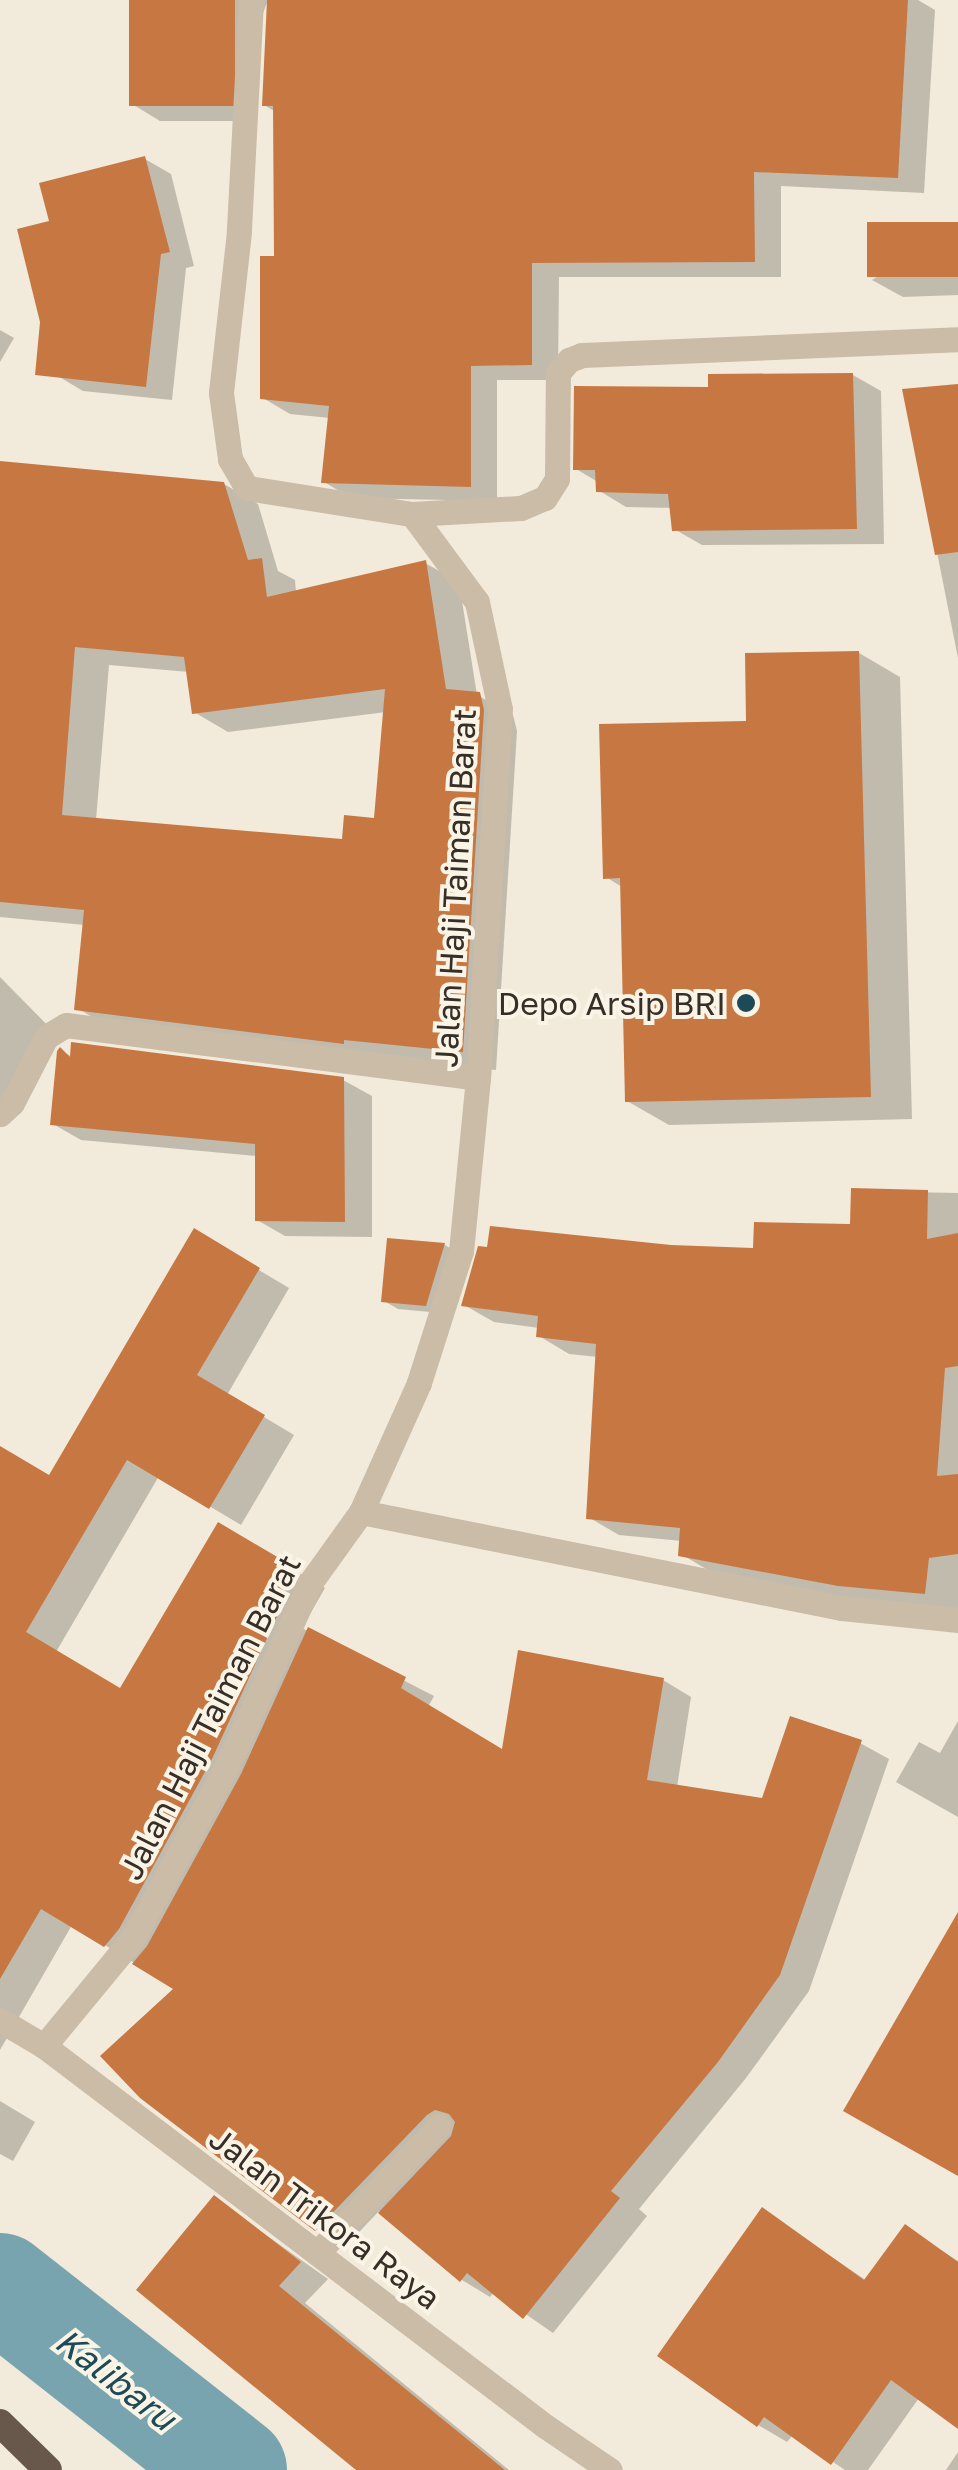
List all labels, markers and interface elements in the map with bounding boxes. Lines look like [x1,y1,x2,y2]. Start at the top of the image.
street label: Jalan Haji Taiman Barat [426,708,484,1068]
place label: Depo Arsip BRI [498,984,726,1022]
marker: Depo Arsip BRI [735,992,757,1014]
street label: Jalan Haji Taiman Barat [111,1548,309,1886]
street label: Jalan Trikora Raya [202,2119,448,2317]
water label: Kalibaru [48,2319,184,2439]

